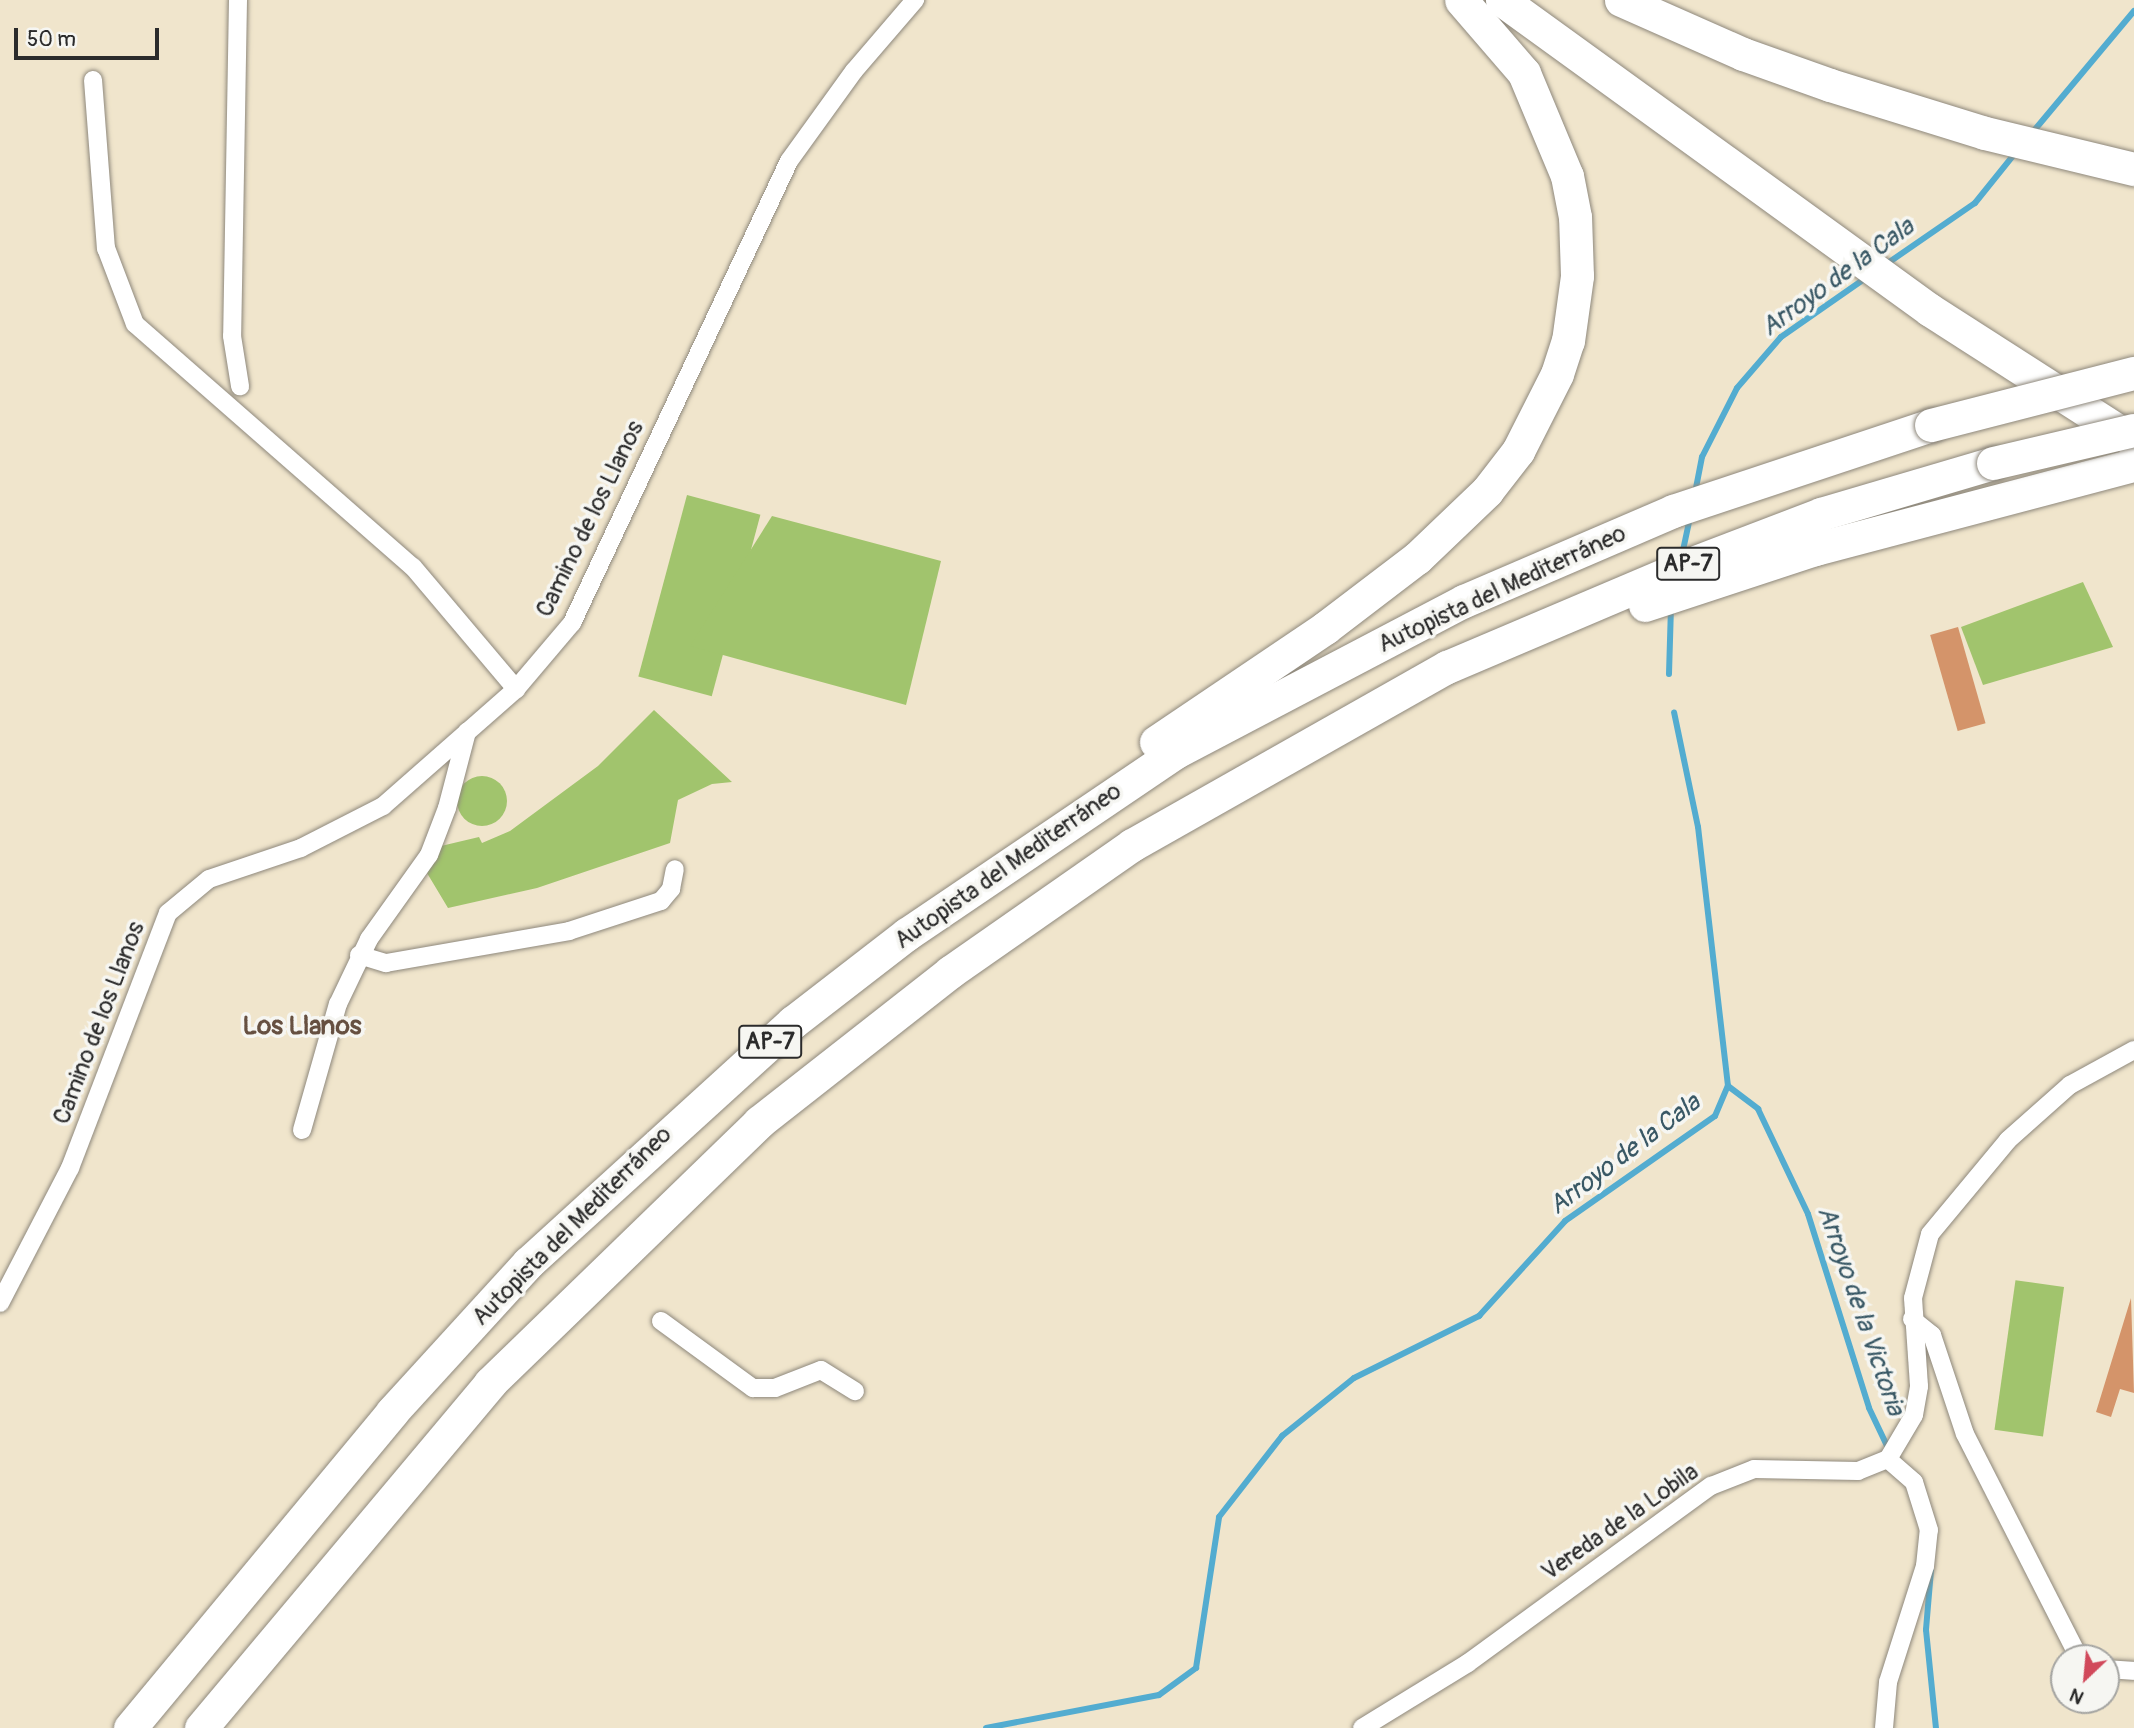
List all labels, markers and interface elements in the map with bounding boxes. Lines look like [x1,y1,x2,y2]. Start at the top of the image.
scale bar [18,14,163,58]
text: 50 m [27,26,76,53]
water label: Arroyo de la Cala [1755,212,1921,344]
street label: Camino de los Llanos [530,416,650,622]
street label: Autopista del Mediterráneo [1374,519,1630,659]
road number: AP-7 [1655,544,1721,584]
street label: Autopista del Mediterráneo [889,777,1127,955]
street label: Camino de los Llanos [47,918,151,1128]
district label: Los Llanos [243,1011,361,1043]
road number: AP-7 [737,1023,803,1062]
water label: Arroyo de la Cala [1543,1088,1707,1222]
street label: Autopista del Mediterráneo [466,1120,678,1332]
water label: Arroyo de la Victoria [1810,1202,1910,1420]
street label: Vereda de la Lobila [1536,1457,1704,1587]
north arrow [2050,1644,2120,1714]
text: N [2066,1682,2088,1710]

